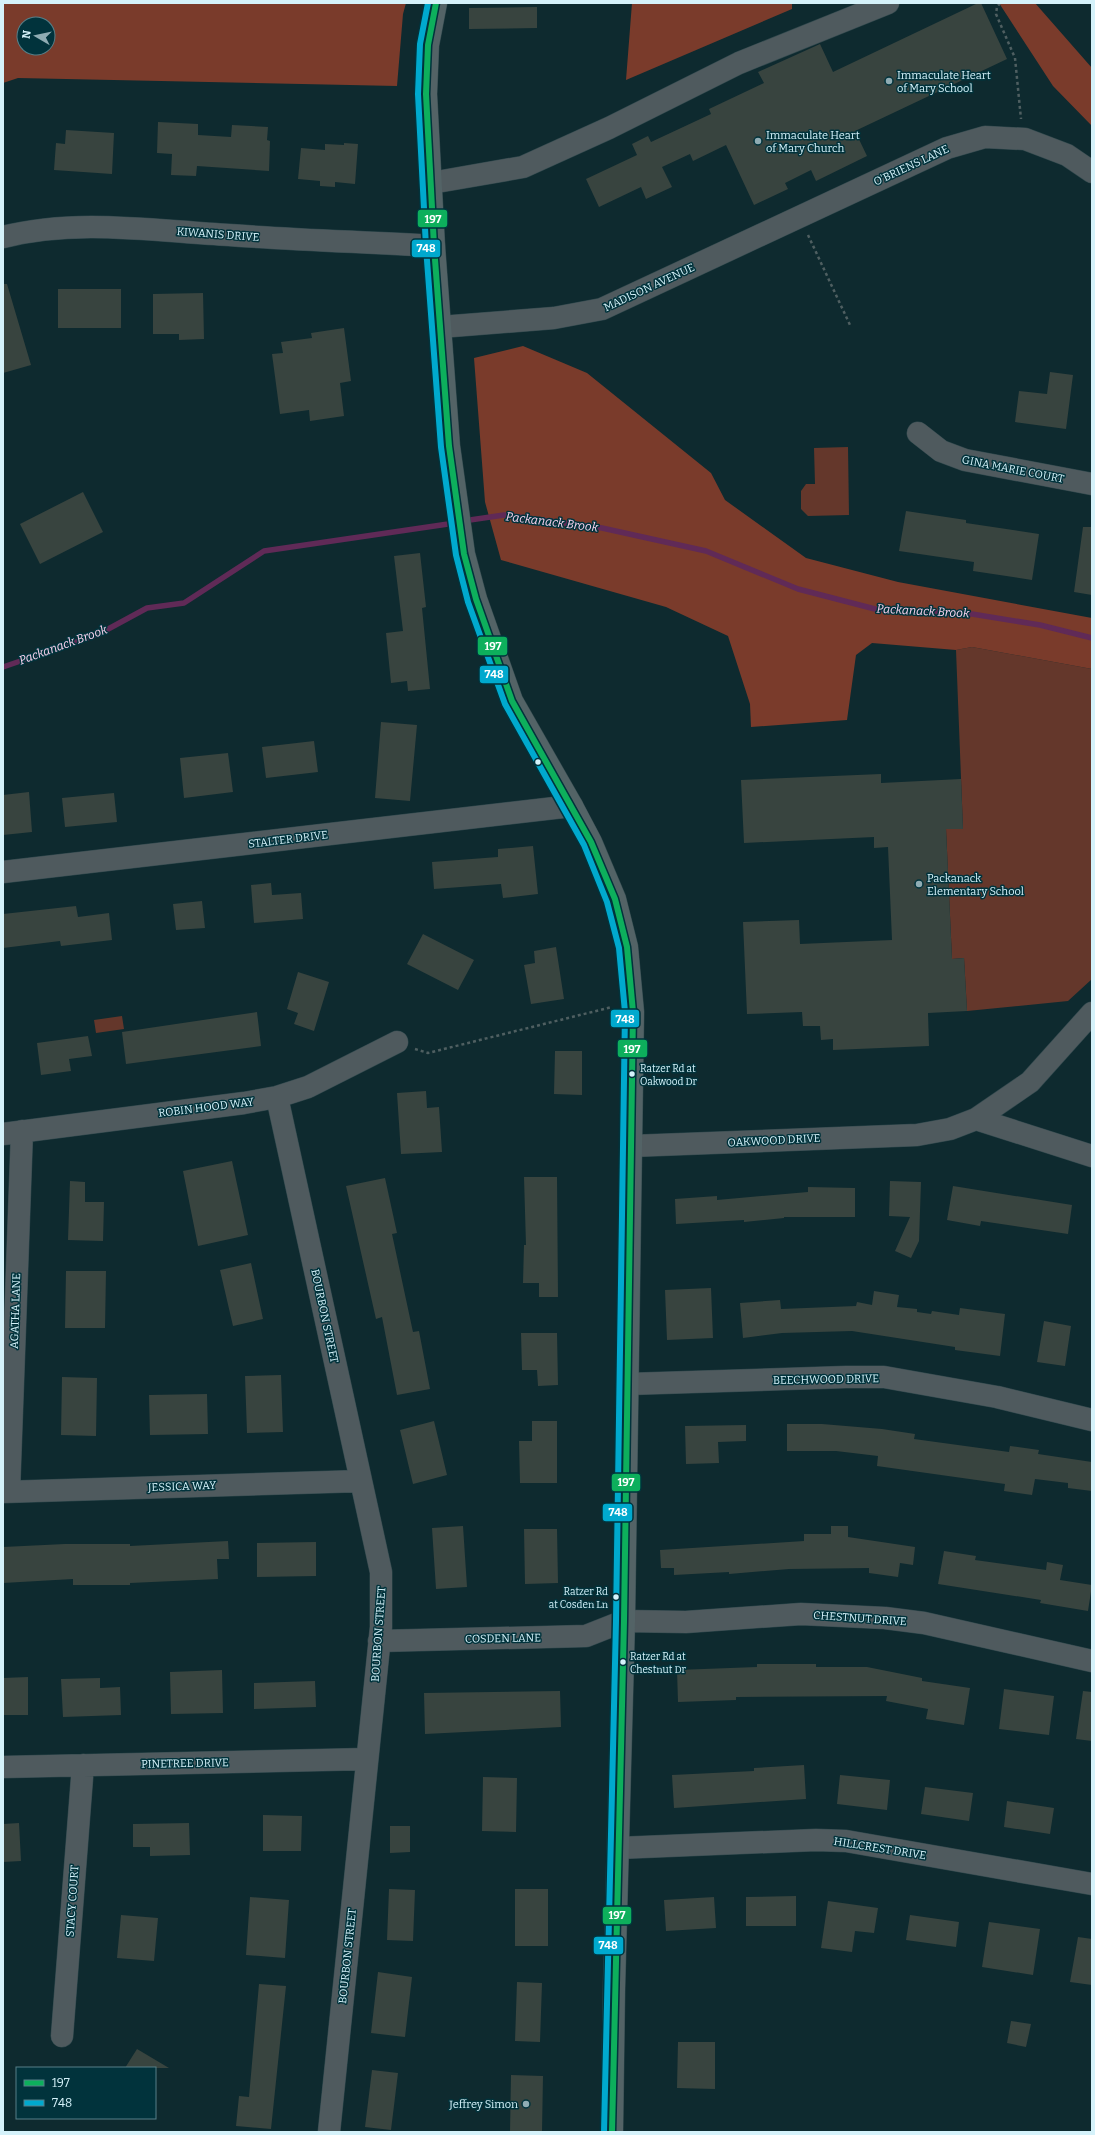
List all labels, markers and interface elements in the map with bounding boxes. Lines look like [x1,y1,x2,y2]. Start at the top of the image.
north arrow [16,16,56,56]
text: N [20,29,34,40]
place label: Immaculate Heart of Mary School [897,69,991,95]
marker: Immaculate Heart of Mary School [884,76,894,86]
place label: Immaculate Heart of Mary Church [766,129,860,155]
marker: Immaculate Heart of Mary Church [753,136,763,146]
street label: O'BRIENS LANE [872,142,951,189]
line badge: 197 [417,209,448,228]
text: 197 [424,213,442,226]
street label: KIWANIS DRIVE [176,225,260,244]
line badge: 748 [411,239,441,258]
text: 748 [416,242,436,255]
street label: MADISON AVENUE [602,261,697,314]
street label: GINA MARIE COURT [961,453,1066,486]
water label: Packanack Brook [505,509,600,535]
water label: Packanack Brook [876,602,970,620]
water label: Packanack Brook [17,622,110,667]
line badge: 197 [477,636,508,656]
text: 197 [484,640,502,653]
line badge: 748 [479,665,509,684]
text: 748 [484,668,504,681]
unlabelled marker [533,757,543,767]
street label: STALTER DRIVE [248,828,329,851]
place label: Packanack Elementary School [927,872,1024,898]
marker: Packanack Elementary School [914,879,924,889]
line badge: 748 [610,1009,640,1028]
text: 748 [615,1013,635,1026]
line badge: 197 [617,1039,648,1058]
text: 197 [623,1043,641,1056]
place label: Ratzer Rd at Oakwood Dr [640,1063,697,1088]
marker: Ratzer Rd at Oakwood Dr [627,1069,637,1079]
street label: ROBIN HOOD WAY [158,1095,256,1120]
street label: OAKWOOD DRIVE [727,1132,821,1149]
street label: BOURBON STREET [308,1268,341,1365]
street label: AGATHA LANE [8,1273,23,1349]
street label: BEECHWOOD DRIVE [773,1372,879,1387]
line badge: 197 [611,1473,641,1492]
text: 197 [617,1476,635,1489]
street label: JESSICA WAY [147,1479,217,1494]
line badge: 748 [602,1503,633,1522]
text: 748 [608,1506,628,1519]
street label: BOURBON STREET [369,1585,388,1682]
place label: Ratzer Rd at Cosden Ln [549,1586,609,1611]
marker: Ratzer Rd at Cosden Ln [611,1592,621,1602]
street label: CHESTNUT DRIVE [813,1609,907,1628]
street label: COSDEN LANE [465,1631,541,1646]
place label: Ratzer Rd at Chestnut Dr [630,1651,686,1676]
marker: Ratzer Rd at Chestnut Dr [618,1657,628,1667]
street label: PINETREE DRIVE [141,1756,229,1771]
street label: HILLCREST DRIVE [833,1835,927,1862]
street label: STACY COURT [64,1864,82,1937]
line badge: 197 [602,1906,632,1925]
street label: BOURBON STREET [336,1907,359,2004]
text: 197 [608,1909,626,1922]
line badge: 748 [593,1936,624,1955]
text: 748 [598,1939,618,1952]
legend [16,2067,156,2119]
text: 197 [52,2076,70,2090]
text: 748 [52,2096,72,2110]
place label: Jeffrey Simon [448,2098,518,2111]
marker: Jeffrey Simon [521,2099,531,2109]

